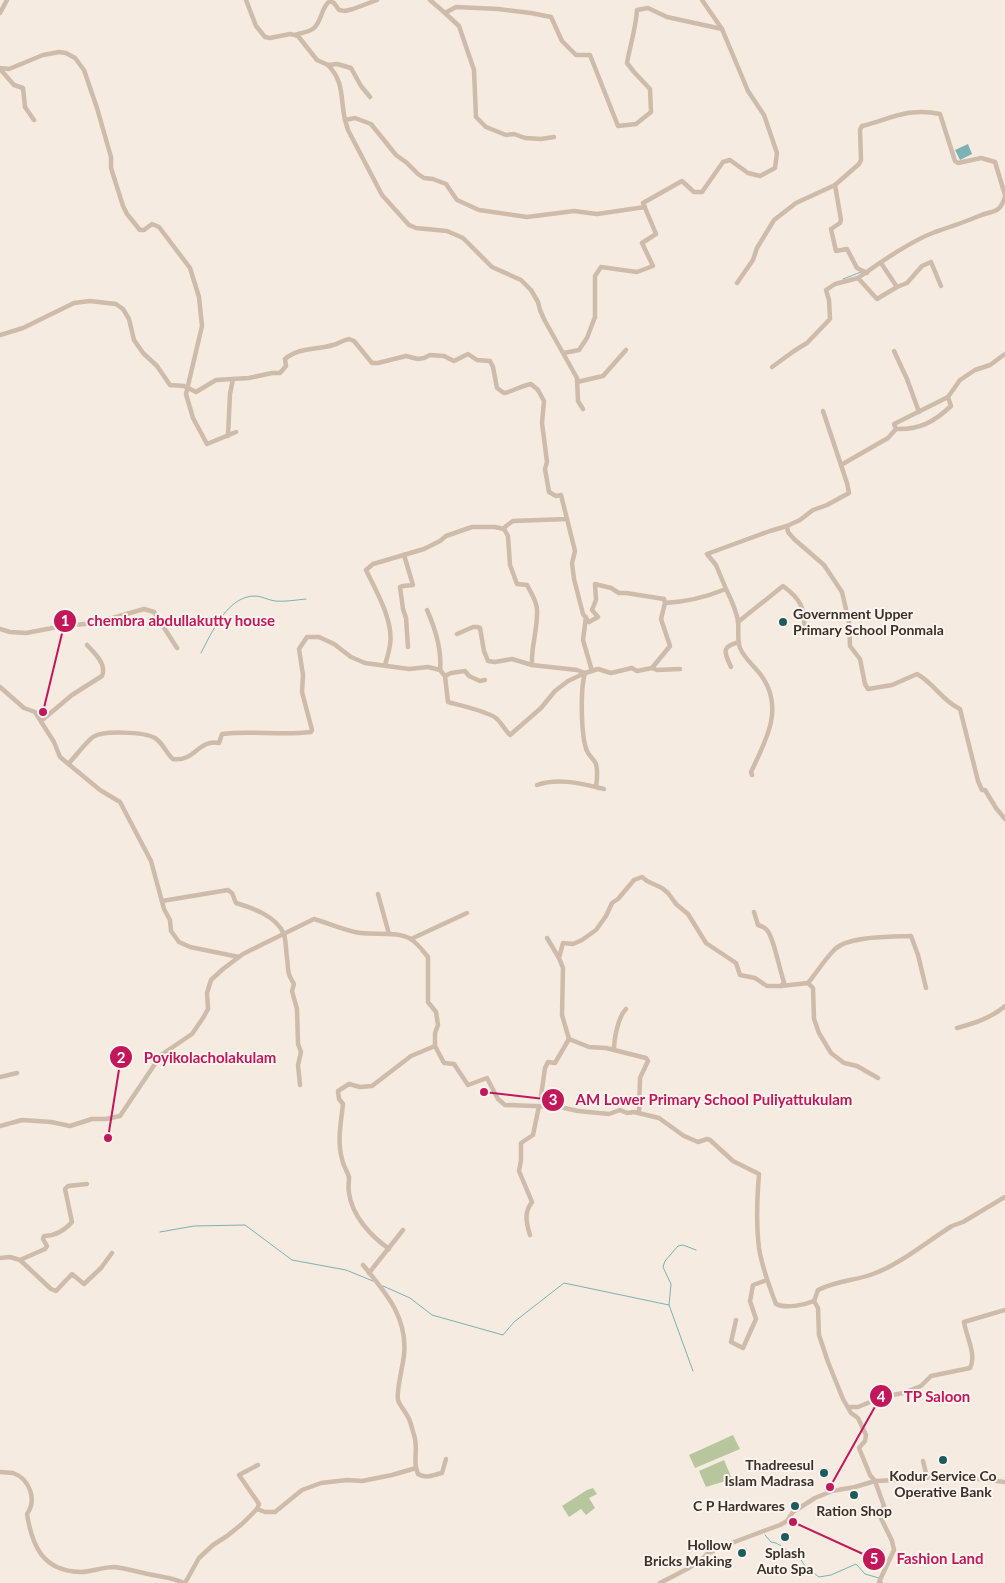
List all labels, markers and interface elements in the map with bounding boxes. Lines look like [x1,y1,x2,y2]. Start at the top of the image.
place label: Government Upper Primary School Ponmala [793,605,944,638]
callout: chembra abdullakutty house [52,606,286,636]
text: 1 [61,611,69,629]
text: chembra abdullakutty house [87,611,275,629]
marker: Government Upper Primary School Ponmala [777,616,789,628]
callout: Poyikolacholakulam [109,1042,286,1072]
text: 2 [117,1048,126,1066]
text: Poyikolacholakulam [144,1048,276,1066]
callout: AM Lower Primary School Puliyattukulam [540,1085,863,1115]
text: 3 [549,1090,557,1108]
text: AM Lower Primary School Puliyattukulam [575,1090,852,1108]
callout: TP Saloon [869,1381,981,1411]
text: 4 [877,1387,886,1405]
text: TP Saloon [904,1387,970,1405]
marker: Kodur Service Co Operative Bank [937,1454,949,1466]
place label: Thadreesul Islam Madrasa [725,1456,814,1489]
marker: Thadreesul Islam Madrasa [818,1467,830,1479]
place label: Kodur Service Co Operative Bank [889,1467,997,1500]
marker: Ration Shop [848,1489,860,1501]
place label: C P Hardwares [693,1497,785,1514]
marker: C P Hardwares [789,1500,801,1512]
place label: Ration Shop [816,1502,892,1519]
marker: Splash Auto Spa [779,1531,791,1543]
place label: Hollow Bricks Making [644,1536,733,1569]
place label: Splash Auto Spa [756,1544,813,1577]
callout: Fashion Land [862,1544,994,1574]
marker: Hollow Bricks Making [736,1547,748,1559]
text: 5 [870,1549,878,1567]
text: Fashion Land [896,1549,984,1567]

